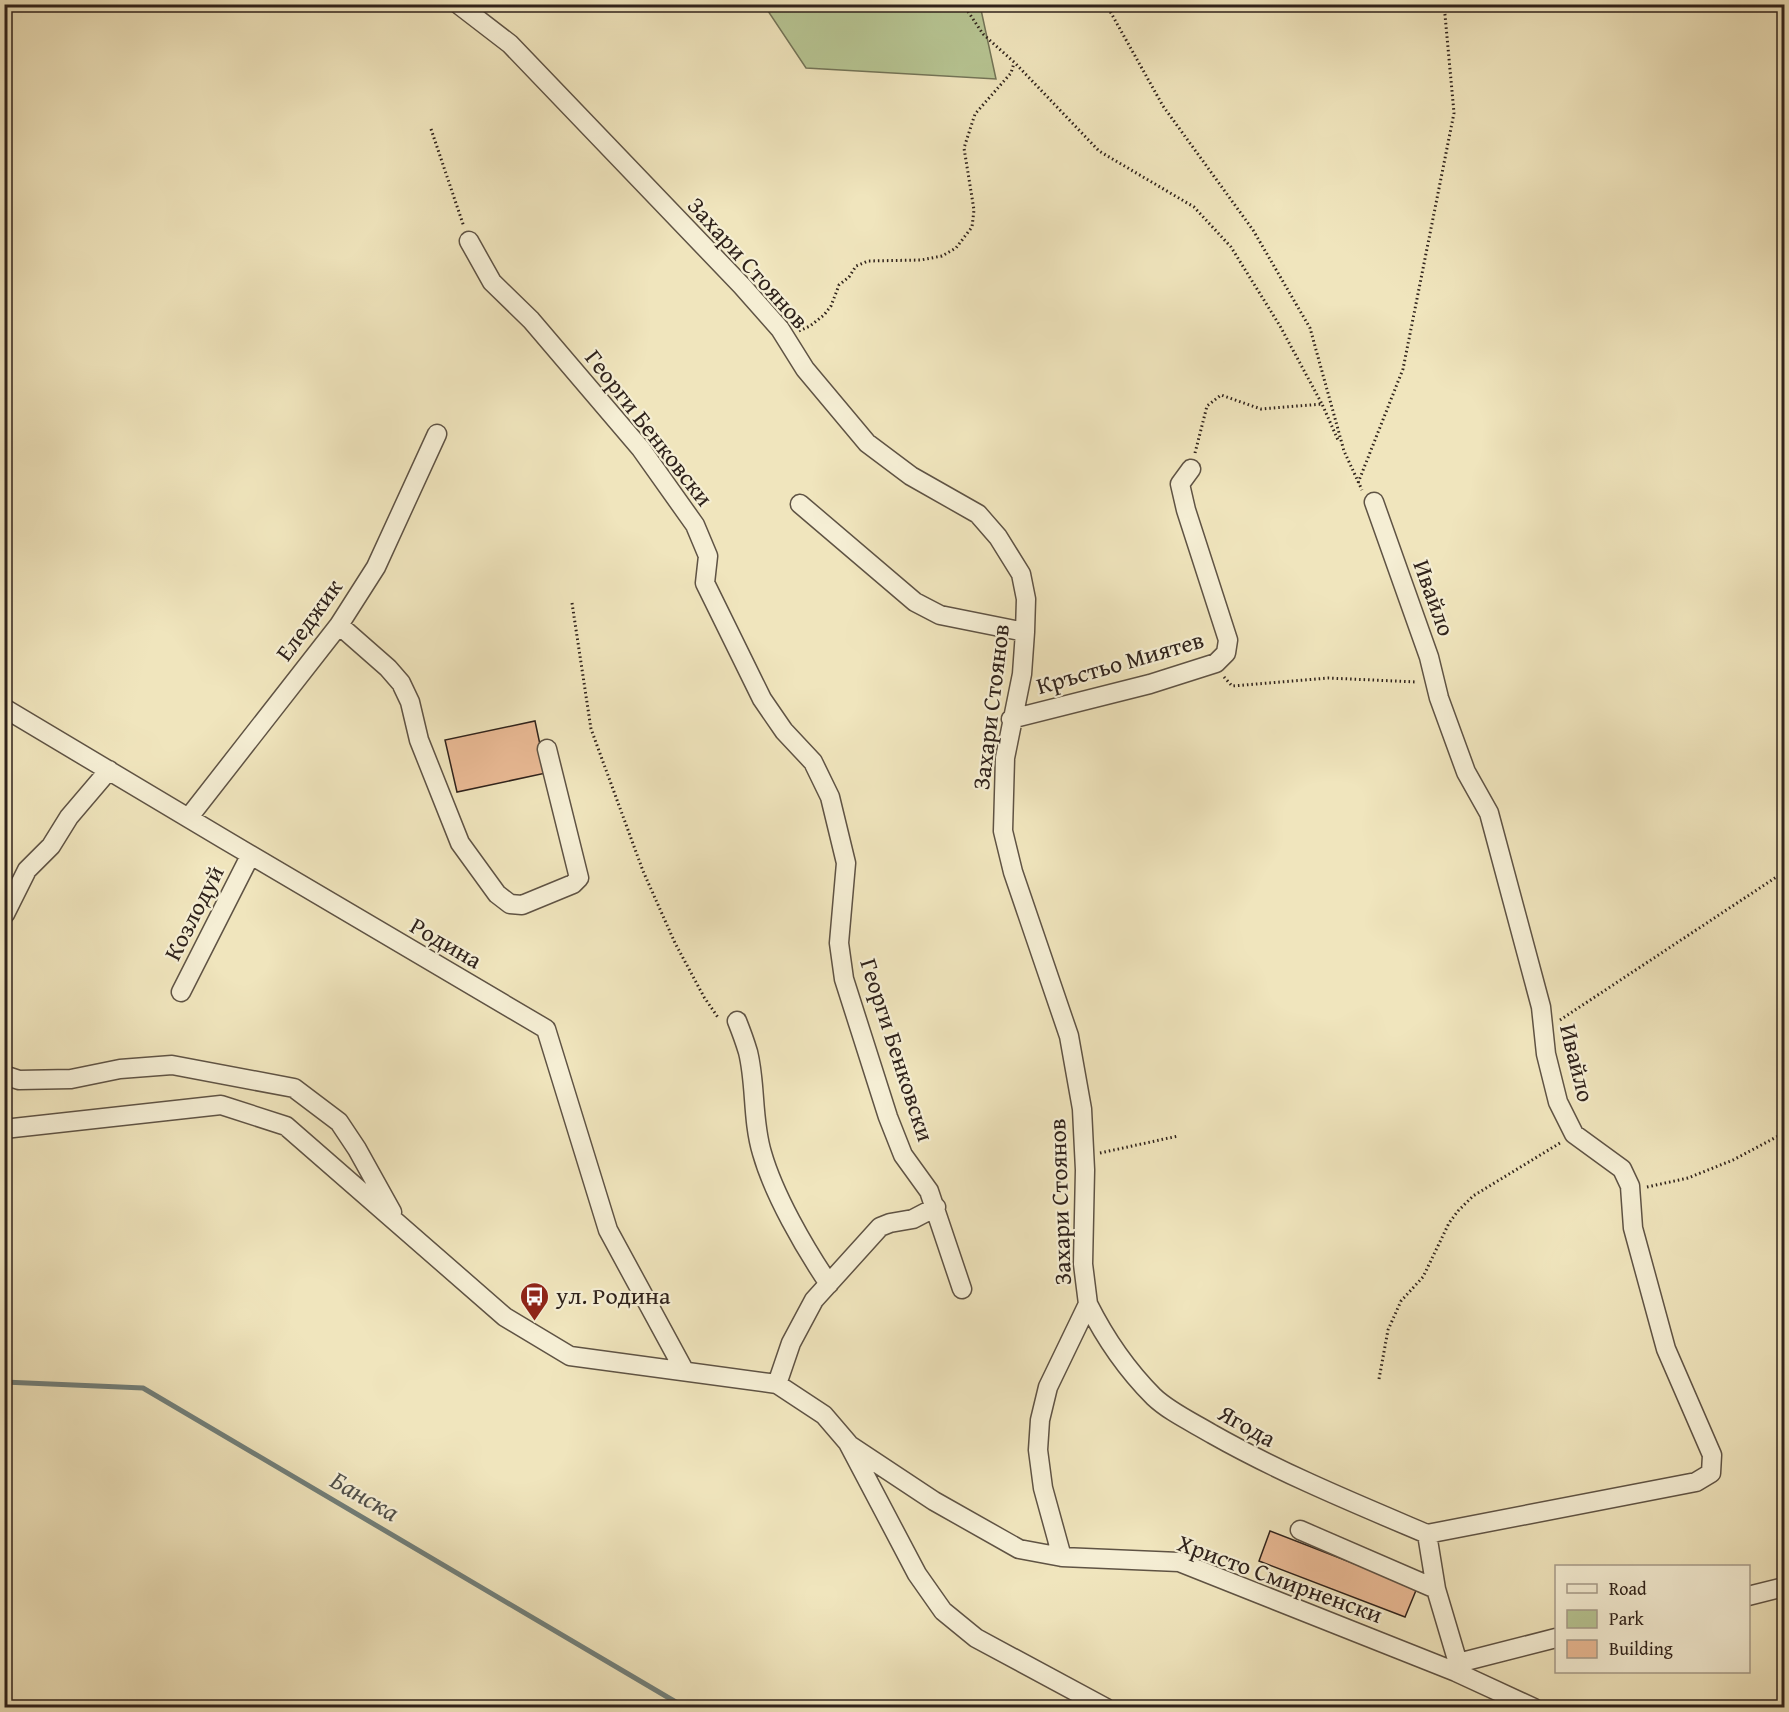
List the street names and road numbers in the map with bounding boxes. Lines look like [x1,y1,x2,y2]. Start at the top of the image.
street label: Захари Стоянов [680,189,817,336]
street label: Георги Бенковски [577,342,722,514]
street label: Ивайло [1405,555,1464,641]
street label: Еледжик [267,571,351,668]
street label: Захари Стоянов [963,622,1018,792]
street label: Кръстьо Миятев [1032,622,1208,703]
street label: Козлодуй [155,859,232,966]
street label: Родина [404,908,489,977]
street label: Георги Бенковски [851,954,944,1146]
street label: Ивайло [1551,1020,1604,1105]
street label: Захари Стоянов [1039,1118,1080,1286]
street label: Ягода [1211,1395,1283,1456]
street label: Христо Смирненски [1173,1525,1388,1632]

